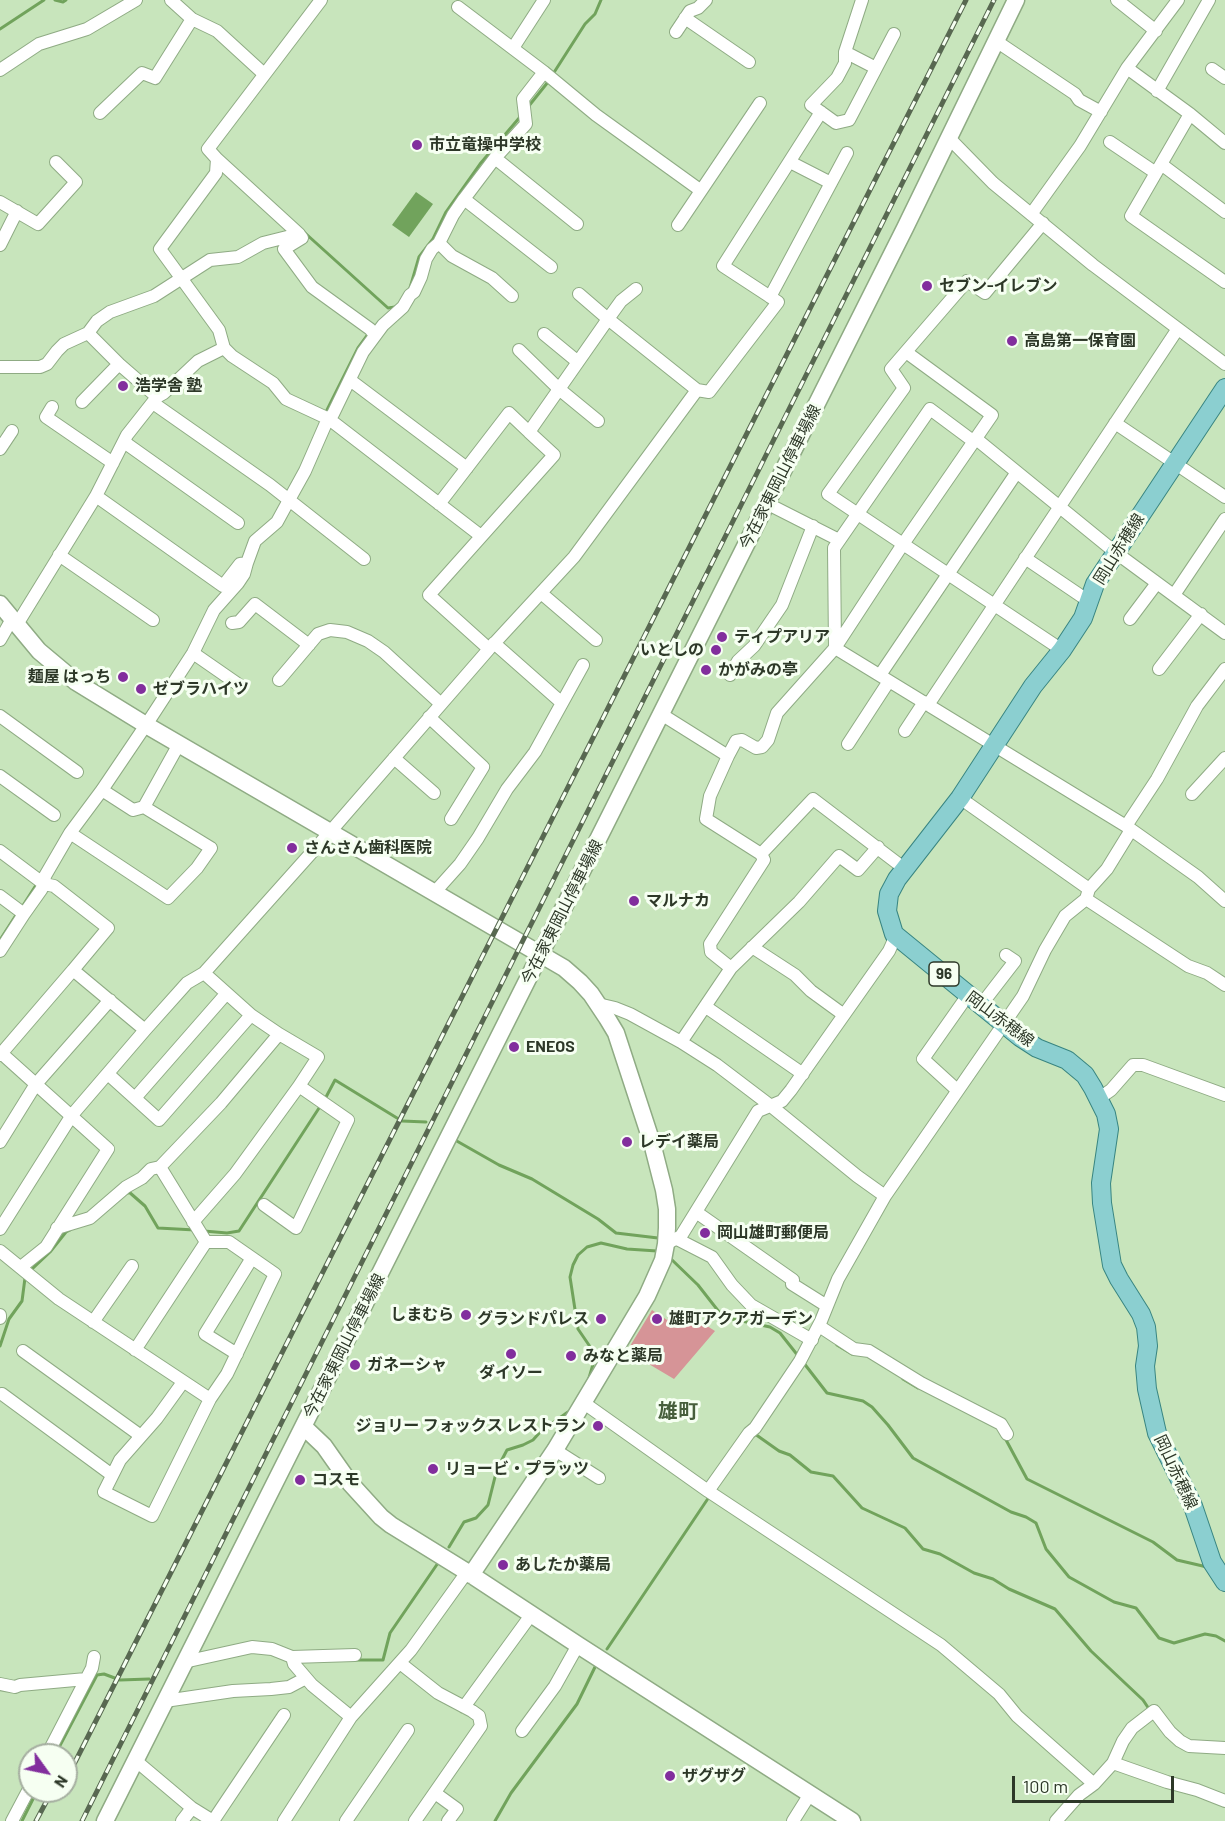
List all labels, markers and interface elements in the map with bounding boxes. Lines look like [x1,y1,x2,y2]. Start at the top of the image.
place label: 市立竜操中学校 [429,135,541,155]
marker: 市立竜操中学校 [410,138,424,152]
place label: セブン-イレブン [939,276,1058,296]
marker: セブン-イレブン [920,279,934,293]
place label: 高島第一保育園 [1024,331,1136,351]
marker: 高島第一保育園 [1005,334,1019,348]
place label: 浩学舎 塾 [135,376,202,396]
marker: 浩学舎 塾 [116,379,130,393]
street label: 今在家東岡山停車場線 [735,401,825,553]
street label: 岡山赤穂線 [1090,510,1148,588]
place label: ティプアリア [734,627,830,647]
marker: ティプアリア [715,630,729,644]
place label: いとしの [640,640,704,660]
marker: いとしの [709,643,723,657]
place label: かがみの亭 [718,660,798,680]
marker: かがみの亭 [699,663,713,677]
place label: 麺屋 はっち [28,667,111,687]
marker: 麺屋 はっち [116,670,130,684]
place label: ゼブラハイツ [153,679,249,699]
marker: ゼブラハイツ [134,682,148,696]
street label: 今在家東岡山停車場線 [517,836,607,988]
place label: さんさん歯科医院 [304,838,432,858]
marker: さんさん歯科医院 [285,841,299,855]
place label: マルナカ [646,891,710,911]
marker: マルナカ [627,894,641,908]
road number: 96 [929,962,959,986]
street label: 岡山赤穂線 [962,987,1038,1051]
place label: ENEOS [526,1037,575,1057]
marker: ENEOS [507,1040,521,1054]
place label: レデイ薬局 [639,1132,719,1152]
marker: レデイ薬局 [620,1135,634,1149]
place label: 岡山雄町郵便局 [717,1223,829,1243]
marker: 岡山雄町郵便局 [698,1226,712,1240]
street label: 今在家東岡山停車場線 [299,1270,389,1422]
place label: しまむら [390,1305,454,1325]
marker: しまむら [459,1308,473,1322]
place label: グランドパレス [477,1309,589,1329]
place label: 雄町アクアガーデン [669,1309,813,1329]
marker: グランドパレス [594,1312,608,1326]
marker: 雄町アクアガーデン [650,1312,664,1326]
place label: みなと薬局 [583,1346,663,1366]
marker: ダイソー [504,1347,518,1361]
marker: みなと薬局 [564,1349,578,1363]
place label: ガネーシャ [367,1355,447,1375]
marker: ガネーシャ [348,1358,362,1372]
place label: ダイソー [479,1363,543,1383]
district label: 雄町 [658,1399,698,1423]
place label: ジョリー フォックス レストラン [356,1416,586,1436]
marker: ジョリー フォックス レストラン [591,1419,605,1433]
street label: 岡山赤穂線 [1150,1432,1202,1512]
place label: リョービ・プラッツ [445,1459,589,1479]
marker: リョービ・プラッツ [426,1462,440,1476]
place label: コスモ [312,1470,360,1490]
marker: コスモ [293,1473,307,1487]
place label: あしたか薬局 [515,1555,611,1575]
marker: あしたか薬局 [496,1558,510,1572]
north arrow [18,1743,78,1803]
scale bar [1015,1764,1177,1802]
place label: ザグザグ [682,1766,746,1786]
marker: ザグザグ [663,1769,677,1783]
text: N [51,1772,73,1792]
text: 100 m [1023,1775,1068,1797]

